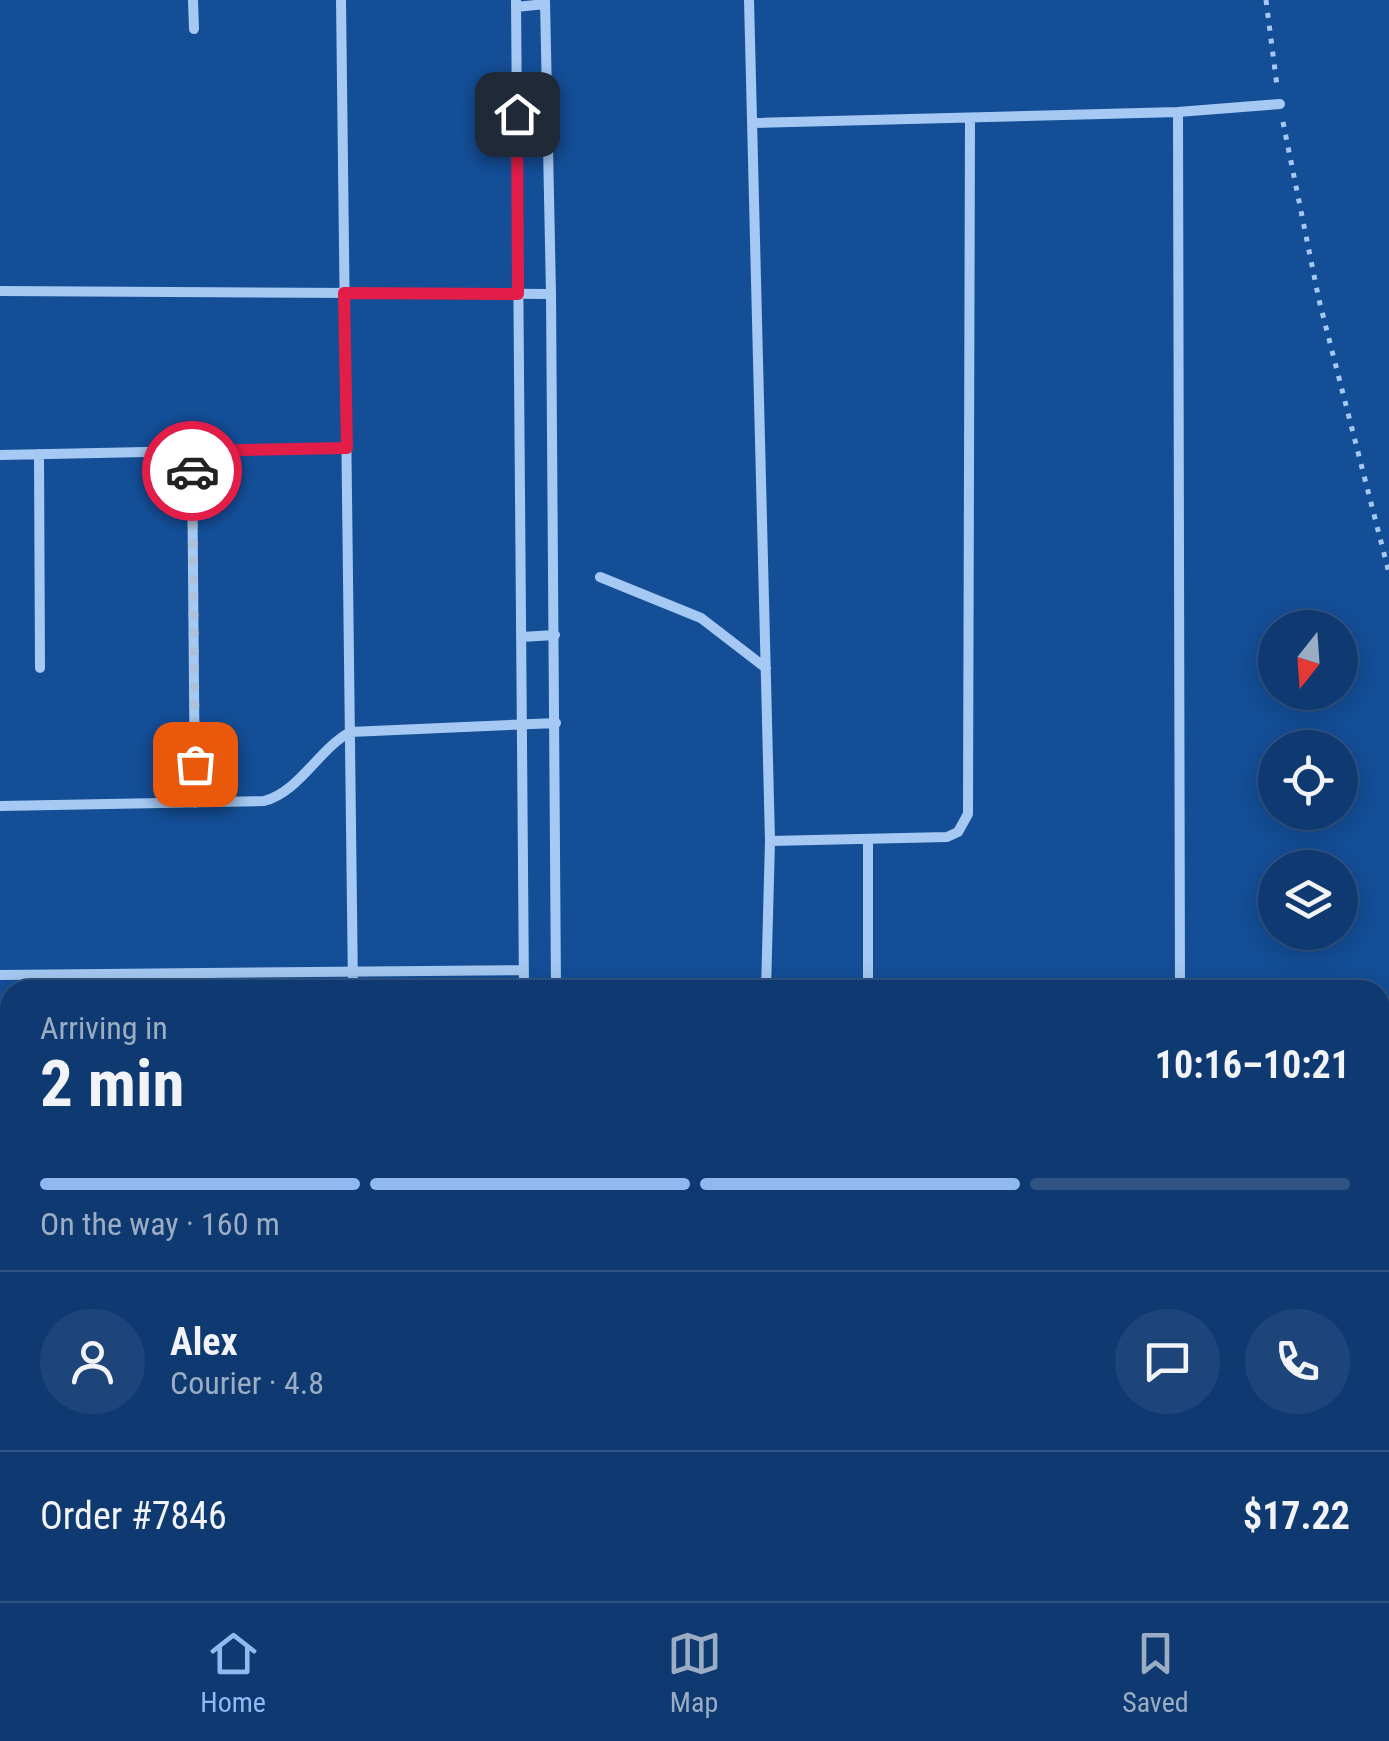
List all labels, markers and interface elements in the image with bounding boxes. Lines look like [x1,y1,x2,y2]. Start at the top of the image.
pin [475,72,560,157]
icon: home [490,87,545,142]
courier [142,421,242,521]
icon: car [165,444,220,499]
north arrow [1258,610,1358,710]
map controls [1258,610,1358,950]
pin [153,722,238,807]
button: locate [1258,730,1358,830]
icon: bag [168,737,223,792]
button: layers [1258,850,1358,950]
text: Arriving in [40,1009,168,1047]
text: 10:16–10:21 [1155,1043,1350,1087]
text: 2 min [40,1046,184,1122]
text: On the way · 160 m [40,1205,280,1243]
button: person [40,1309,145,1414]
button: chat [1115,1309,1220,1414]
button: phone [1245,1309,1350,1414]
text: Alex [170,1320,238,1364]
text: Courier · 4.8 [170,1364,324,1402]
text: Order #7846 [40,1494,227,1538]
text: $17.22 [1243,1494,1350,1538]
tab: Home [200,1626,266,1719]
tab: Map [667,1626,722,1719]
tab: Saved [1122,1626,1189,1719]

